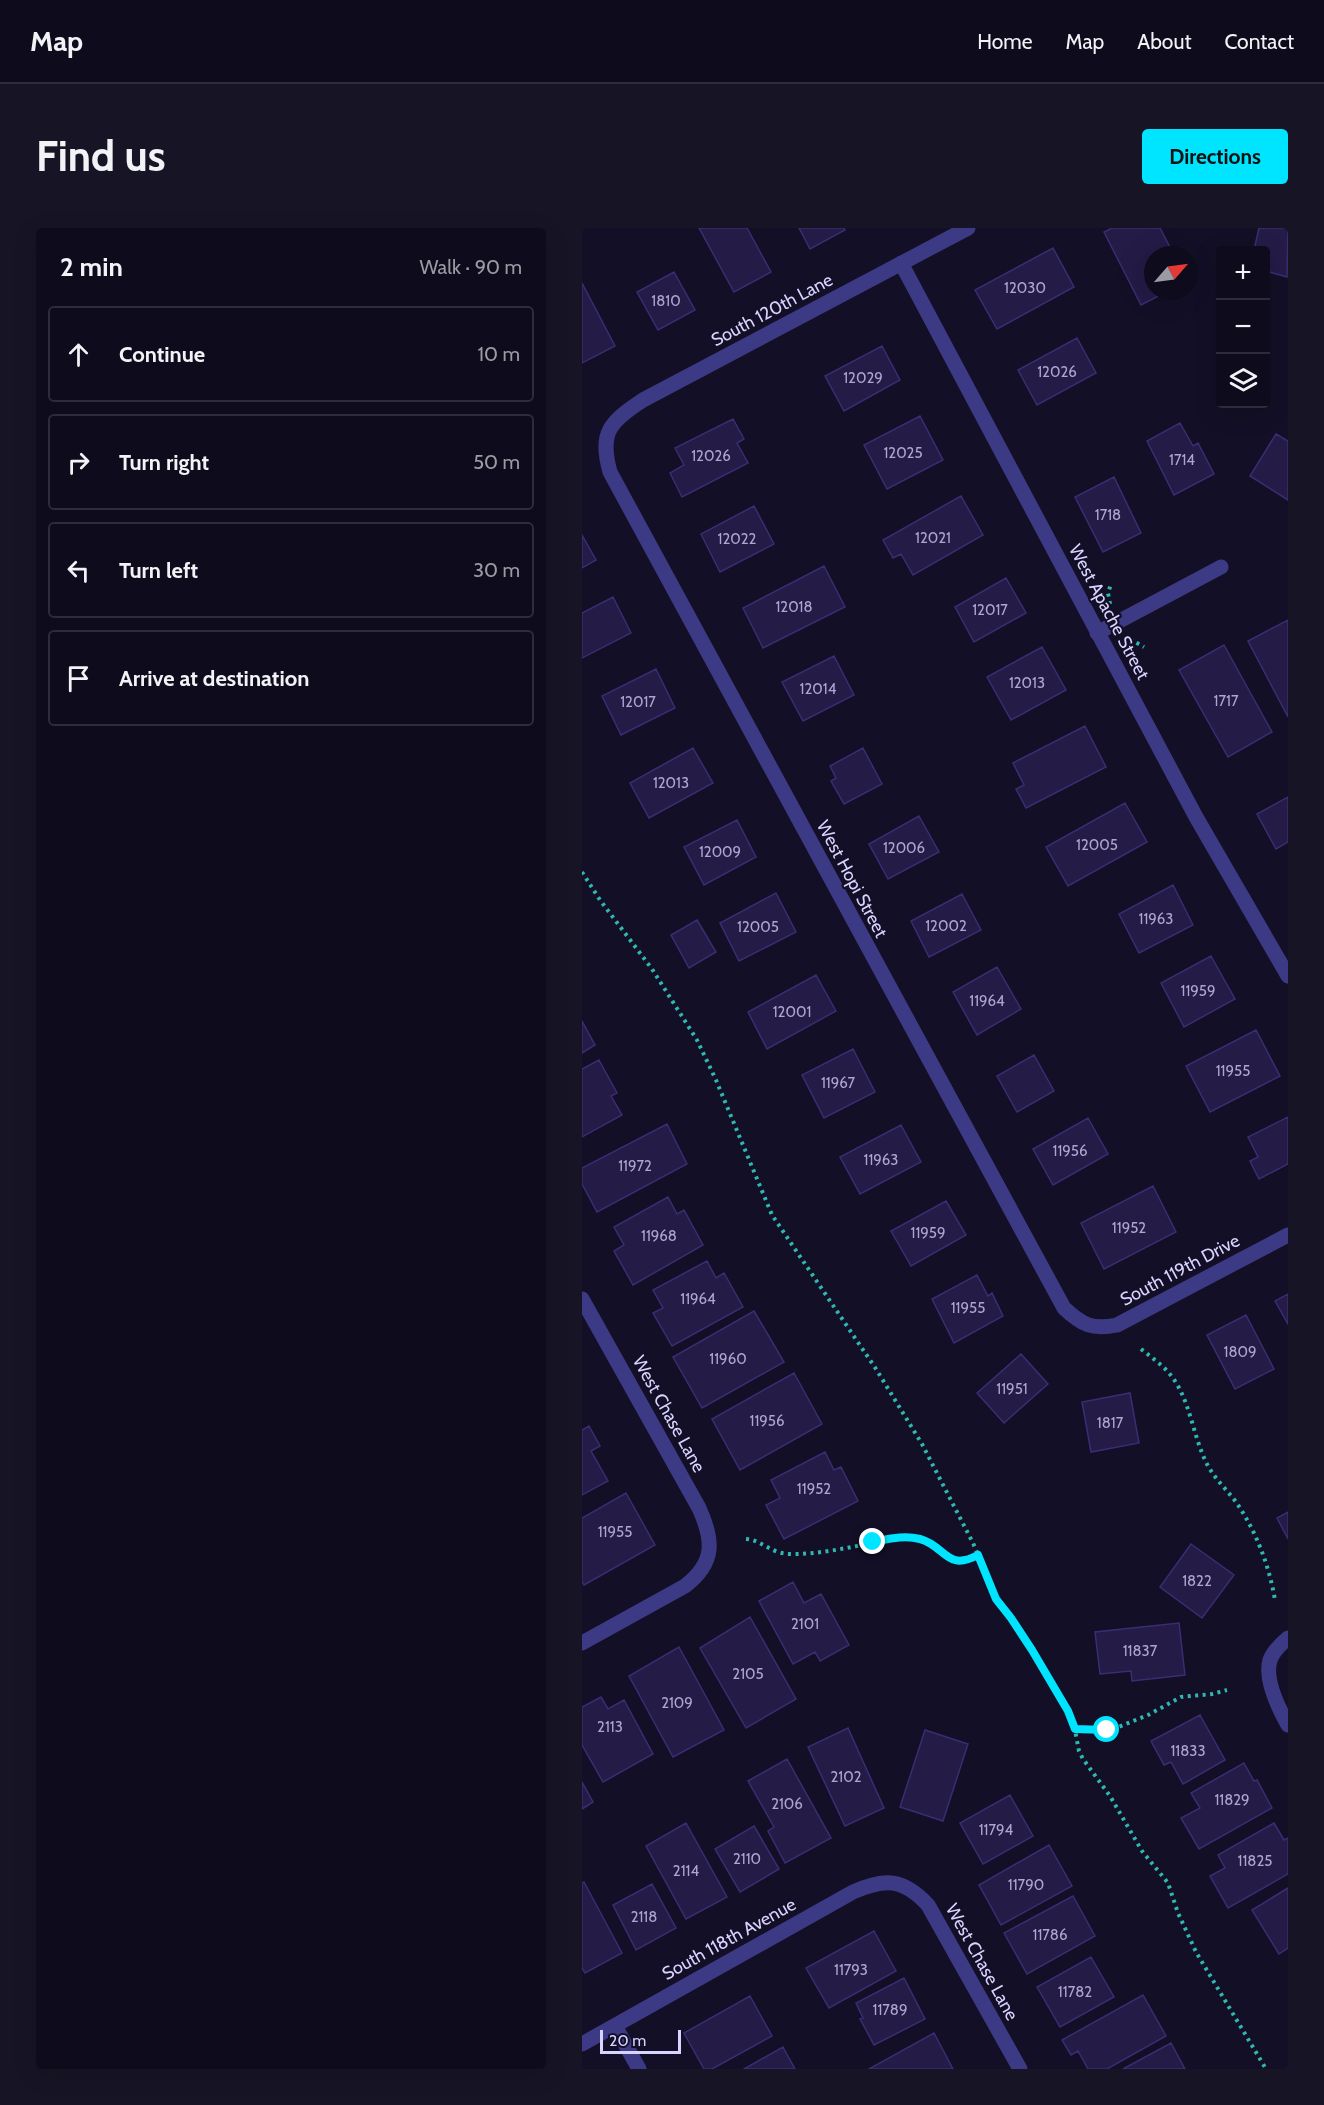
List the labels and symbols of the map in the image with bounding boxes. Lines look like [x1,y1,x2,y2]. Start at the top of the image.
north arrow [1144,246,1198,300]
street label: South 120th Lane [708,269,836,351]
house number: 12030 [1004,279,1046,297]
house number: 1810 [651,292,681,310]
house number: 12026 [1037,363,1077,381]
house number: 12029 [843,369,883,387]
house number: 12025 [883,444,923,462]
house number: 12026 [691,447,731,465]
house number: 1714 [1169,451,1195,469]
house number: 1718 [1095,506,1121,524]
house number: 12021 [915,529,951,547]
house number: 12022 [718,530,757,548]
street label: West Apache Street [1064,540,1154,684]
house number: 12018 [775,598,813,616]
house number: 12017 [972,601,1008,619]
house number: 12013 [1009,674,1045,692]
house number: 12014 [800,680,837,698]
house number: 1717 [1214,692,1239,710]
house number: 12017 [620,693,656,711]
house number: 12013 [653,774,689,792]
street label: West Hopi Street [812,817,892,941]
house number: 12005 [1076,836,1118,854]
house number: 12006 [883,839,925,857]
house number: 12009 [699,843,741,861]
house number: 11963 [1139,910,1173,928]
house number: 12002 [925,917,967,935]
house number: 12005 [737,918,779,936]
house number: 11959 [1181,982,1215,1000]
house number: 11964 [969,992,1005,1010]
house number: 12001 [773,1003,811,1021]
house number: 11955 [1216,1062,1250,1080]
house number: 11967 [821,1074,856,1092]
house number: 11956 [1053,1142,1087,1160]
house number: 11963 [864,1151,898,1169]
house number: 11972 [618,1157,652,1175]
house number: 11952 [1112,1219,1146,1237]
house number: 11959 [911,1224,945,1242]
house number: 11968 [641,1227,677,1245]
street label: South 119th Drive [1117,1229,1243,1311]
house number: 11964 [680,1290,716,1308]
house number: 11955 [951,1299,985,1317]
house number: 1809 [1224,1343,1256,1361]
house number: 11960 [709,1350,747,1368]
street label: West Chase Lane [628,1352,710,1476]
house number: 11951 [996,1380,1028,1398]
house number: 11956 [750,1412,784,1430]
house number: 1817 [1097,1414,1124,1432]
house number: 11952 [797,1480,831,1498]
house number: 11955 [598,1523,632,1541]
route end [859,1528,885,1554]
house number: 1822 [1182,1572,1212,1590]
house number: 2101 [791,1615,819,1633]
house number: 11837 [1123,1642,1158,1660]
house number: 2105 [732,1665,764,1683]
house number: 2109 [661,1694,693,1712]
route start [1093,1716,1119,1742]
house number: 2113 [597,1718,623,1736]
house number: 11833 [1170,1742,1206,1760]
house number: 2102 [830,1768,862,1786]
house number: 11829 [1214,1791,1250,1809]
house number: 2106 [771,1795,803,1813]
house number: 11794 [979,1821,1014,1839]
house number: 2110 [733,1850,761,1868]
house number: 11825 [1238,1852,1272,1870]
house number: 2114 [673,1862,699,1880]
house number: 11790 [1008,1876,1044,1894]
street label: South 118th Avenue [658,1893,800,1985]
street label: West Chase Lane [941,1900,1023,2024]
house number: 2118 [631,1908,657,1926]
house number: 11786 [1033,1926,1067,1944]
house number: 11793 [834,1961,868,1979]
house number: 11782 [1058,1983,1092,2001]
house number: 11789 [873,2001,907,2019]
scale bar [600,2027,681,2054]

